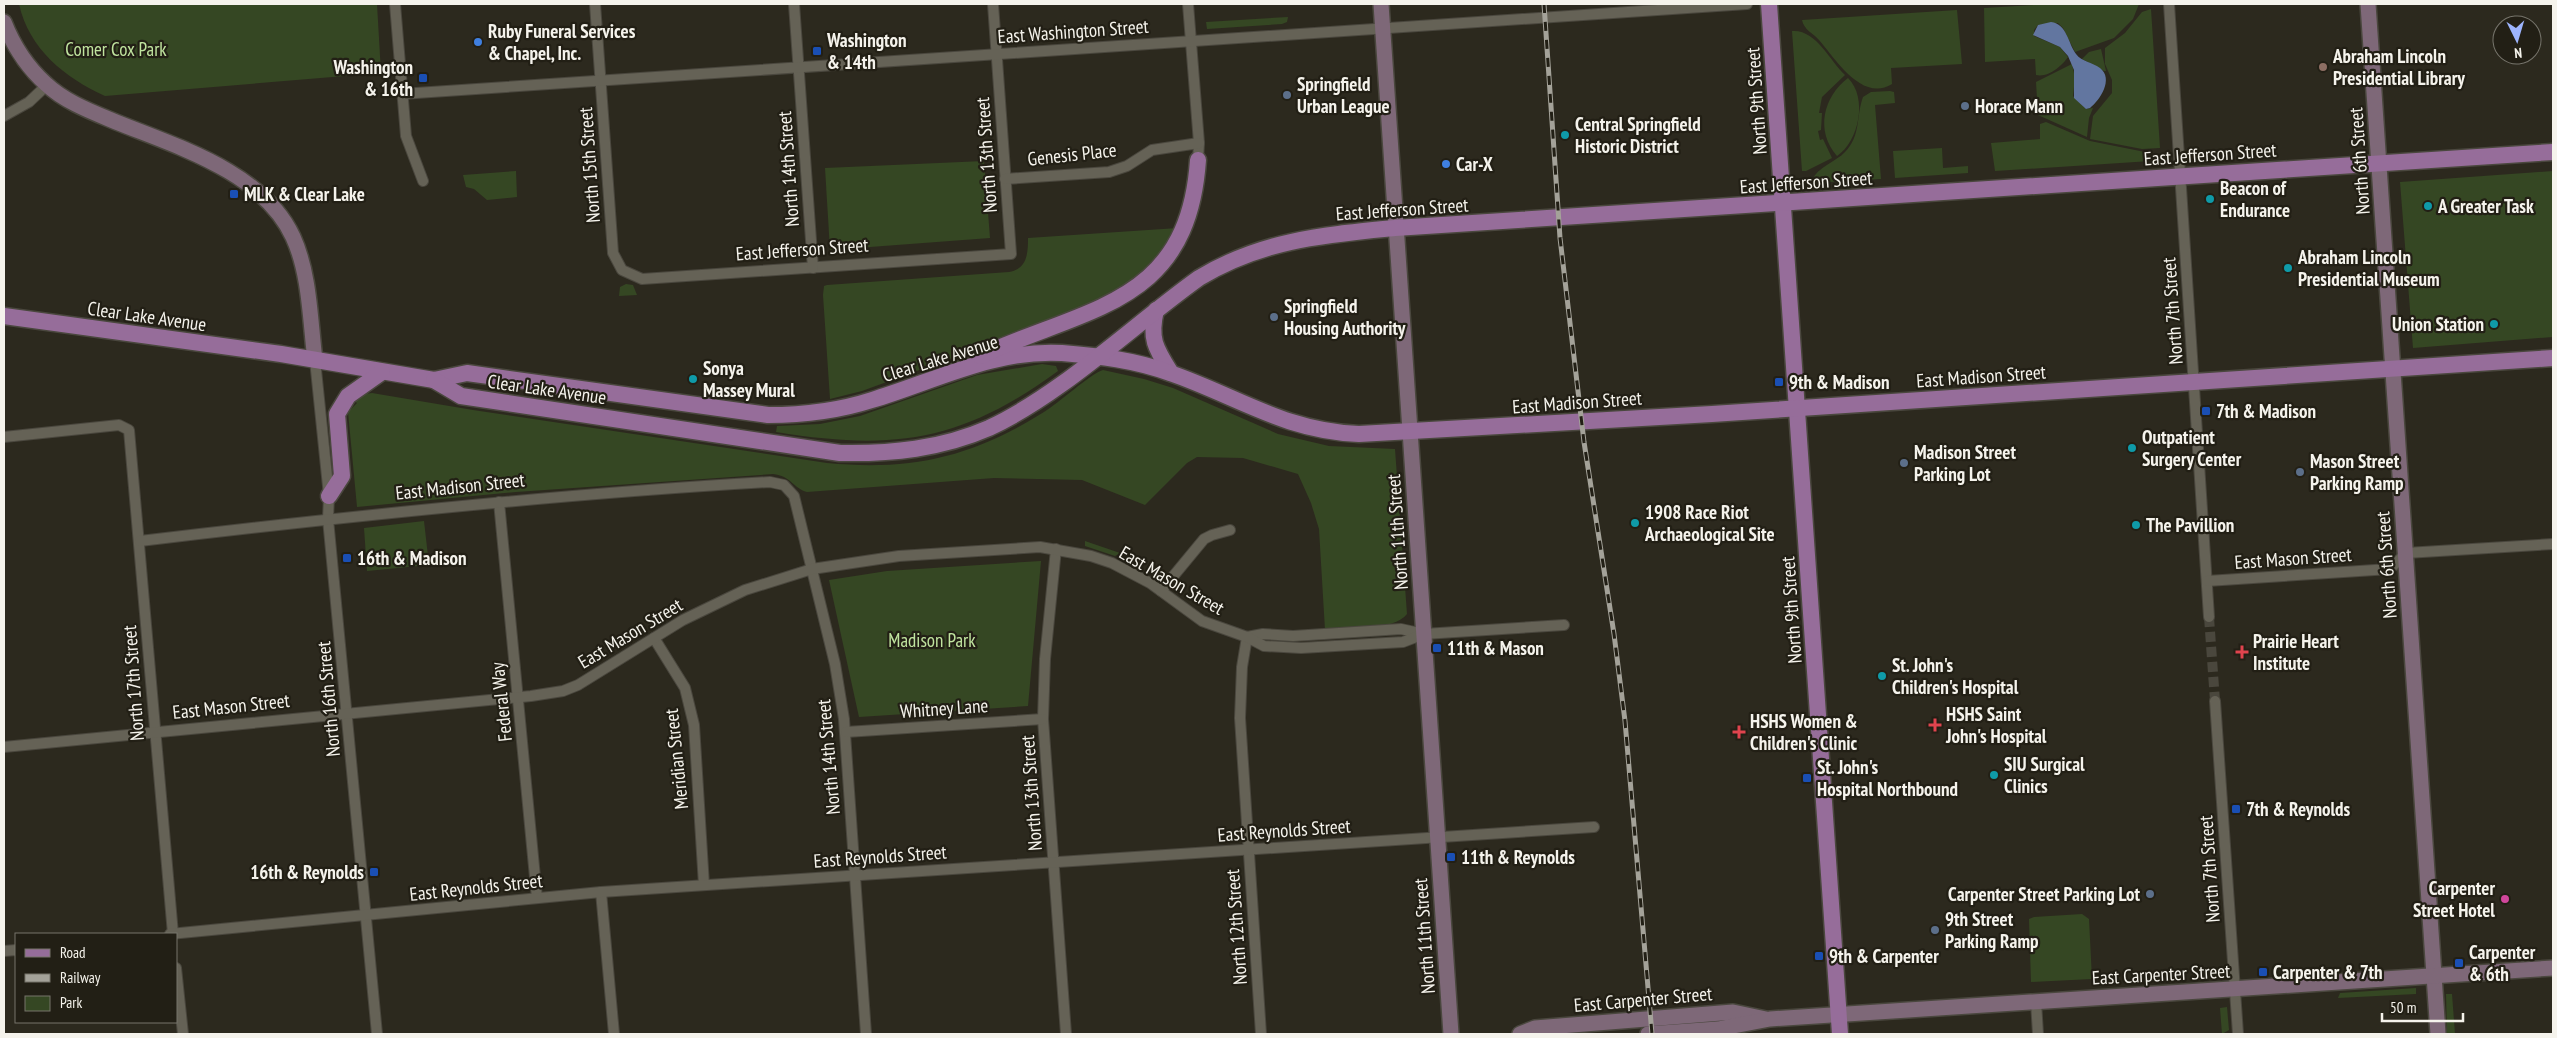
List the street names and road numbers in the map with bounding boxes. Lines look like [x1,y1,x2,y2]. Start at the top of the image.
street label: East Washington Street [997,14,1150,48]
street label: North 9th Street [1740,46,1772,155]
street label: North 13th Street [970,96,1002,214]
street label: North 15th Street [573,106,605,224]
street label: North 6th Street [2343,106,2375,215]
street label: North 14th Street [772,110,804,228]
street label: Genesis Place [1026,137,1118,171]
street label: East Jefferson Street [2143,137,2278,171]
street label: East Jefferson Street [1739,165,1874,199]
street label: East Jefferson Street [1335,192,1470,226]
street label: East Jefferson Street [735,232,870,266]
street label: North 7th Street [2156,256,2188,365]
street label: Clear Lake Avenue [86,296,208,336]
street label: Clear Lake Avenue [879,329,1001,387]
street label: East Madison Street [1915,359,2047,392]
street label: Clear Lake Avenue [486,369,608,409]
street label: East Madison Street [1511,385,1643,418]
street label: East Madison Street [394,467,527,505]
street label: North 11th Street [1381,473,1413,591]
street label: North 6th Street [2370,510,2402,619]
street label: East Mason Street [1115,540,1230,620]
street label: East Mason Street [2234,542,2353,574]
street label: North 9th Street [1775,555,1807,664]
street label: East Mason Street [573,592,687,674]
street label: North 17th Street [117,624,149,742]
street label: North 16th Street [311,640,345,758]
street label: Federal Way [485,660,517,743]
street label: East Mason Street [171,688,291,724]
street label: Whitney Lane [899,693,989,723]
street label: North 14th Street [811,698,845,816]
street label: Meridian Street [659,707,693,810]
street label: North 13th Street [1015,734,1047,852]
street label: East Reynolds Street [1217,813,1352,847]
street label: North 7th Street [2193,814,2225,923]
street label: East Reynolds Street [813,839,948,873]
street label: East Reynolds Street [408,868,544,906]
street label: North 12th Street [1220,868,1252,986]
street label: North 11th Street [1408,877,1440,995]
street label: East Carpenter Street [2091,958,2232,990]
street label: East Carpenter Street [1573,981,1714,1017]

